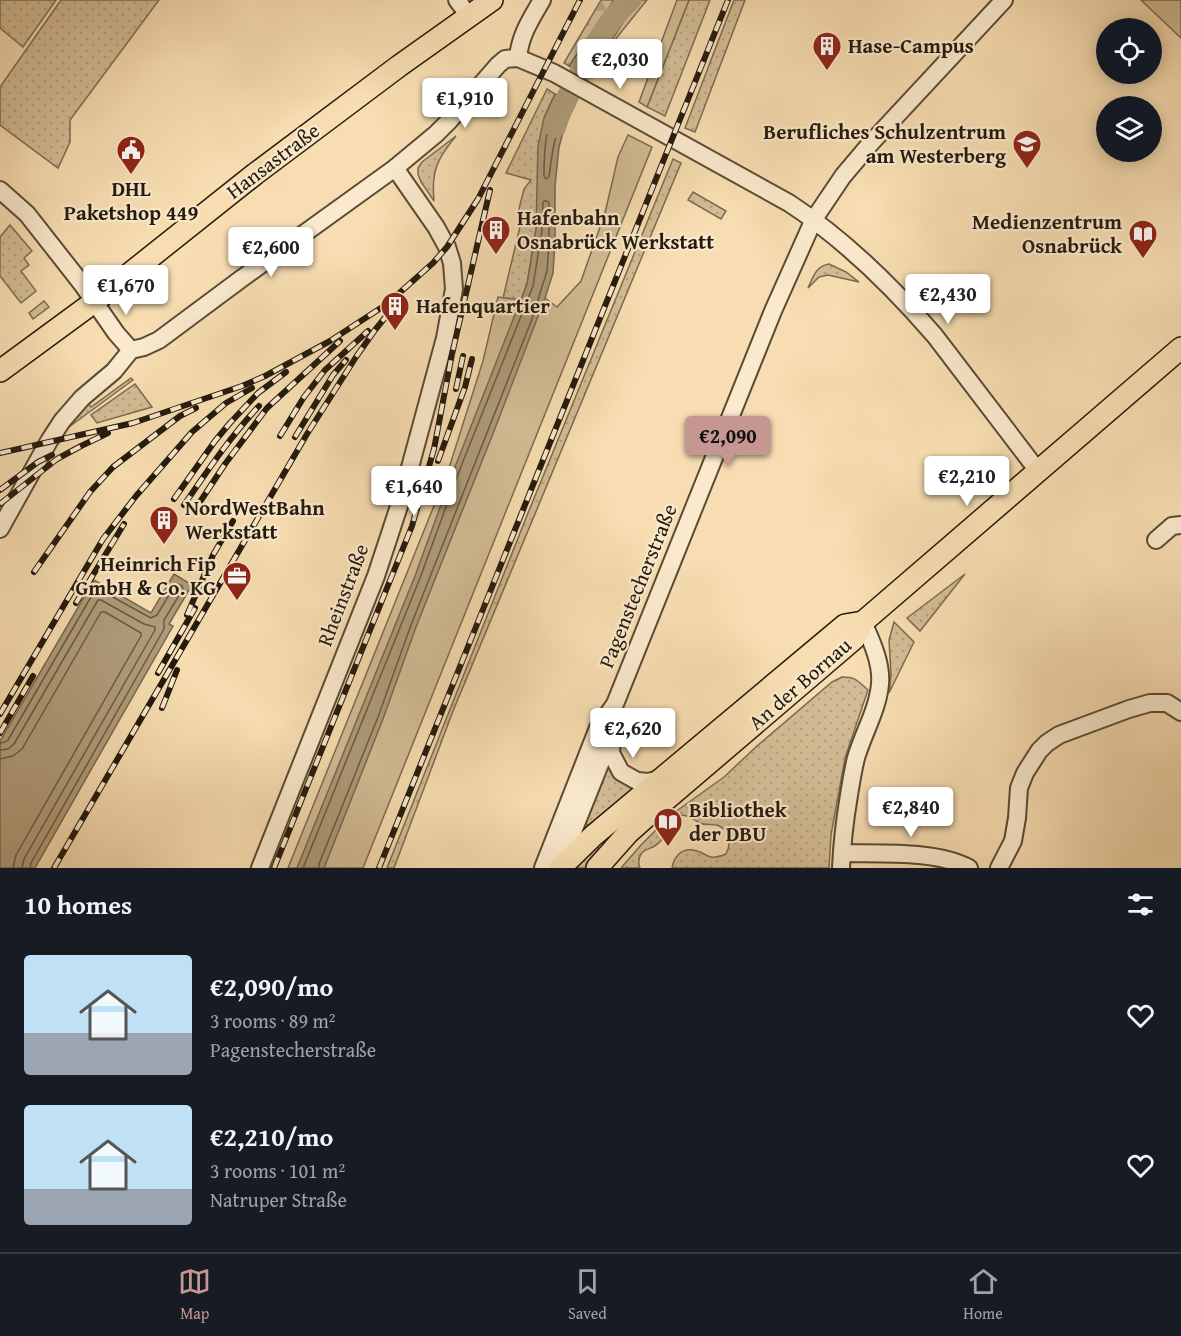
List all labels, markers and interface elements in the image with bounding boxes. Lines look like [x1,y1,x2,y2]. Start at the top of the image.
map controls [1096,18,1162,162]
button: locate [1096,18,1162,84]
building icon: Hase-Campus [811,30,843,72]
place label: Hase-Campus [848,30,974,61]
pin: €2,030 [571,39,669,90]
text: €2,030 [591,44,649,73]
pin: €1,910 [416,78,514,129]
text: €1,910 [436,83,494,112]
button: layers [1096,96,1162,162]
street label: Hansastraße [219,115,326,206]
place label: Berufliches Schulzentrum am Westerberg [763,116,1007,171]
school or university icon: Berufliches Schulzentrum am Westerberg [1011,128,1043,170]
public building icon: DHL Paketshop 449 [115,134,147,176]
place label: DHL Paketshop 449 [64,173,198,228]
place label: Hafenbahn Osnabrück Werkstatt [517,202,714,257]
place label: Medienzentrum Osnabrück [972,206,1123,261]
building icon: Hafenbahn Osnabrück Werkstatt [480,214,512,256]
library icon: Medienzentrum Osnabrück [1127,218,1159,260]
pin: €2,600 [222,227,320,278]
text: €2,600 [242,232,300,261]
pin: €1,670 [77,265,175,316]
text: €1,670 [97,270,155,299]
pin: €2,430 [899,274,997,325]
text: €2,430 [919,279,977,308]
building icon: Hafenquartier [379,290,411,332]
place label: Hafenquartier [416,290,550,321]
pin: €2,090 [679,416,777,467]
text: €2,090 [699,421,757,450]
pin: €2,210 [918,456,1016,507]
text: €2,210 [938,461,996,490]
pin: €1,640 [365,466,463,517]
text: €1,640 [385,471,443,500]
place label: NordWestBahn Werkstatt [185,492,325,547]
street label: Pagenstecherstraße [590,499,685,673]
building icon: NordWestBahn Werkstatt [148,504,180,546]
street label: Rheinstraße [309,539,376,651]
place label: Heinrich Fip GmbH & Co. KG [76,548,216,603]
office icon: Heinrich Fip GmbH & Co. KG [221,560,253,602]
street label: An der Bornau [741,630,859,737]
pin: €2,620 [584,708,682,759]
text: €2,620 [604,713,662,742]
pin: €2,840 [862,787,960,838]
text: €2,840 [882,792,940,821]
place label: Bibliothek der DBU [689,794,788,849]
library icon: Bibliothek der DBU [652,806,684,848]
text: 10 homes [24,885,132,924]
icon: filters [1124,888,1157,921]
text: €2,090/mo [210,967,333,1006]
icon: home [72,979,144,1051]
icon: heart [1124,999,1157,1032]
text: 3 rooms · 89 m² [210,1006,336,1035]
text: Pagenstecherstraße [210,1035,376,1064]
text: €2,210/mo [210,1117,333,1156]
icon: home [72,1129,144,1201]
icon: heart [1124,1149,1157,1182]
text: 3 rooms · 101 m² [210,1156,345,1185]
text: Natruper Straße [210,1185,347,1214]
tab: Map [178,1265,211,1325]
tab: Saved [568,1265,607,1325]
tab: Home [963,1265,1003,1325]

